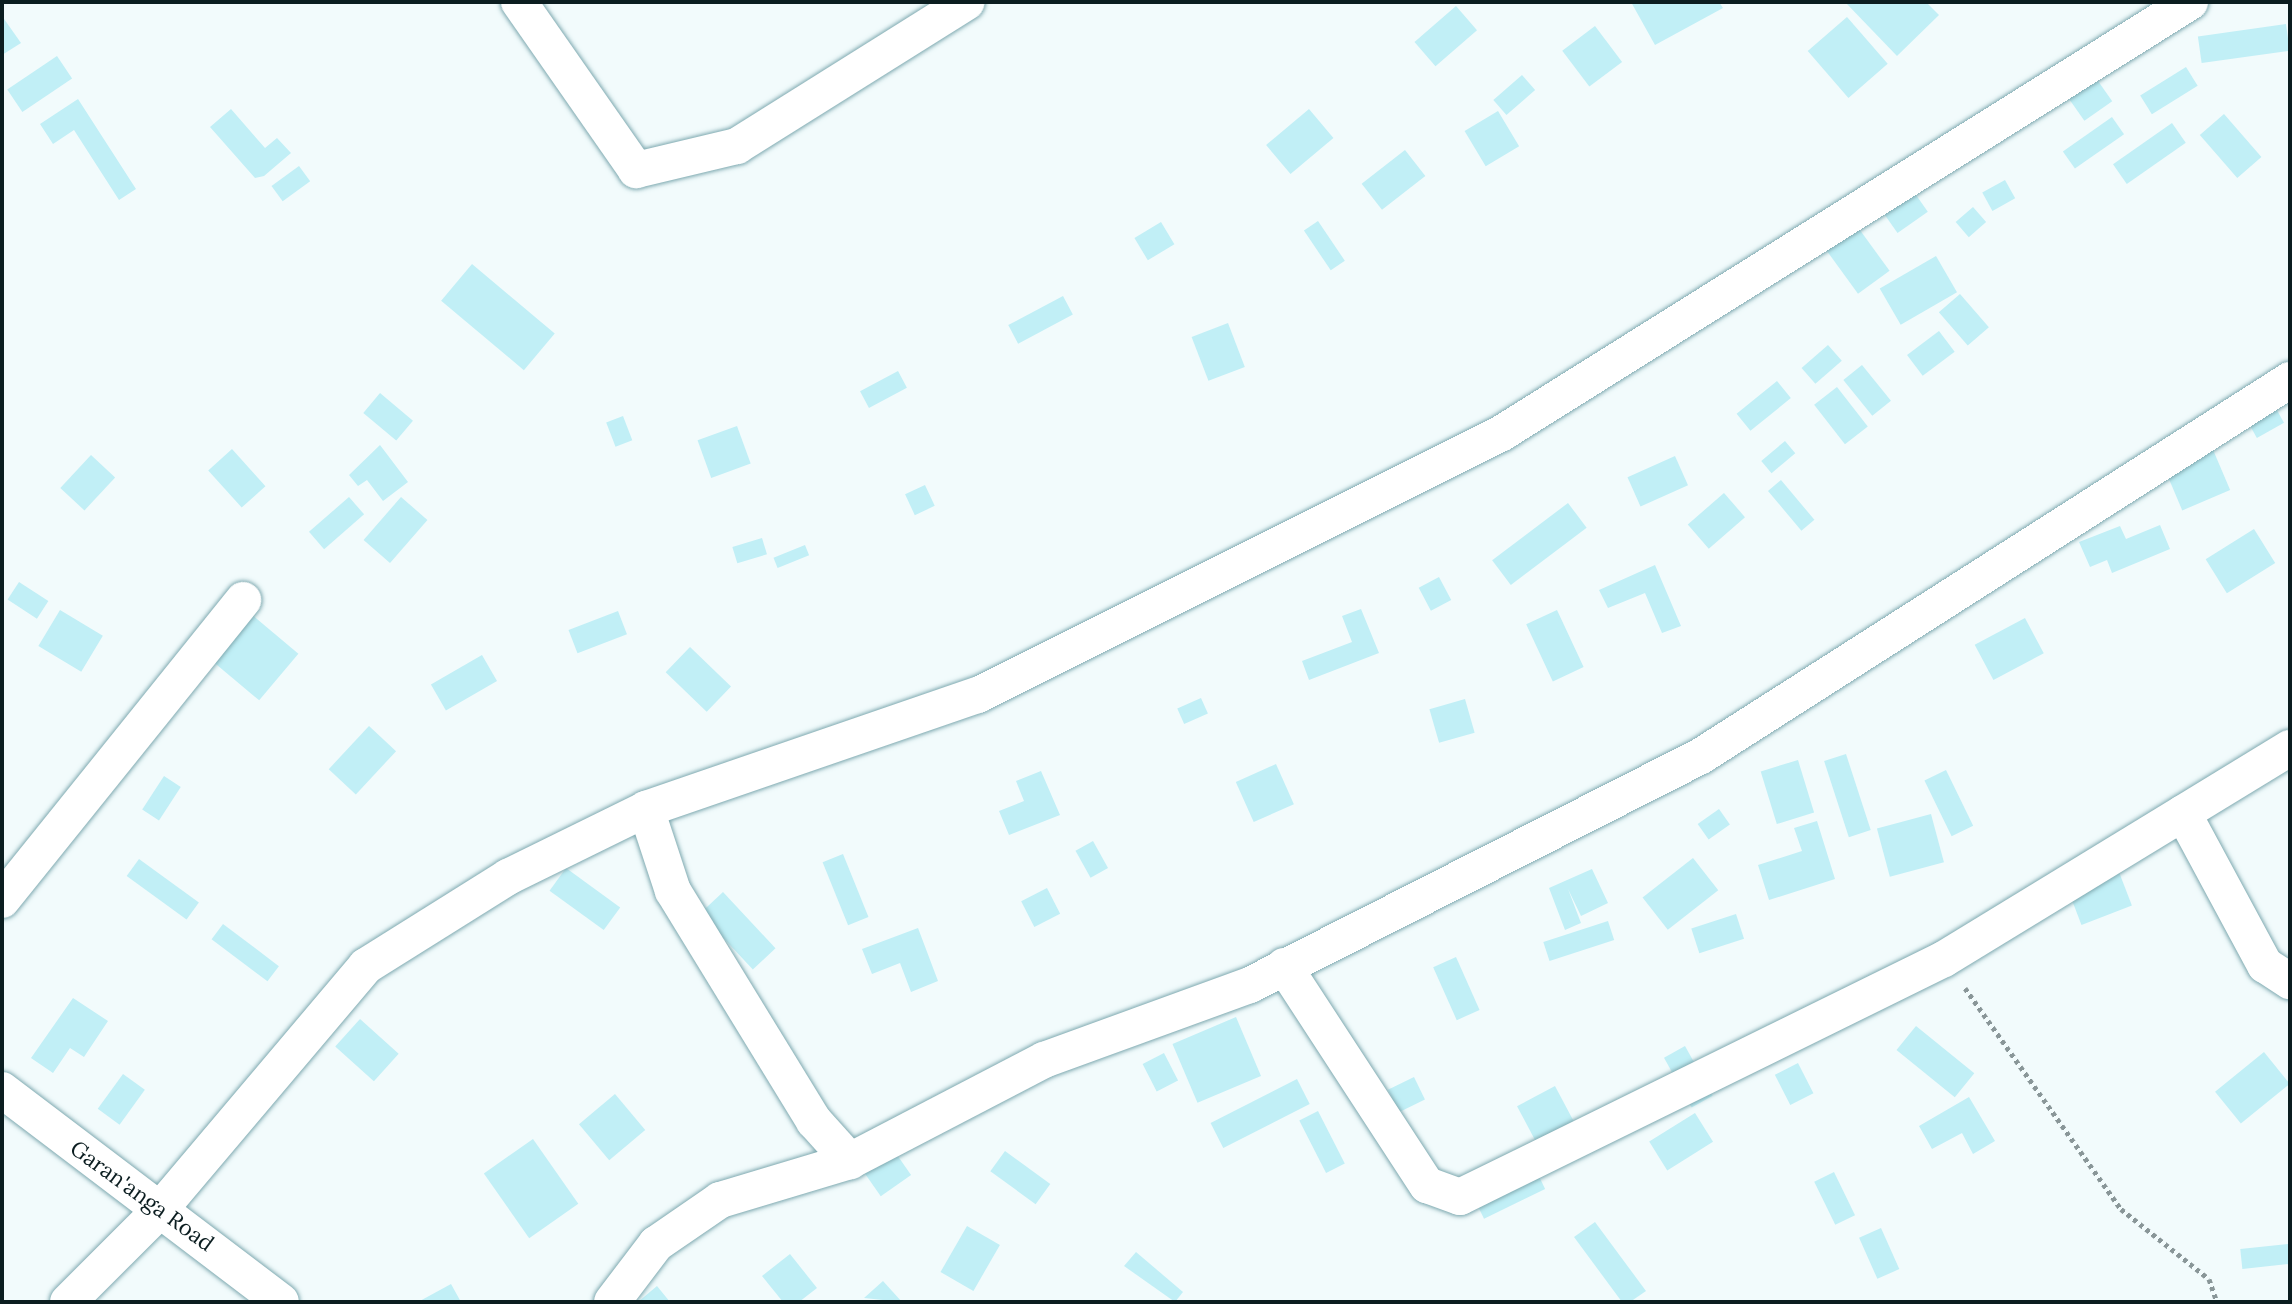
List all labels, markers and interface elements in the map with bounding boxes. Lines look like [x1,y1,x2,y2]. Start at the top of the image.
street label: Garan'anga Road [65,1135,219,1257]

